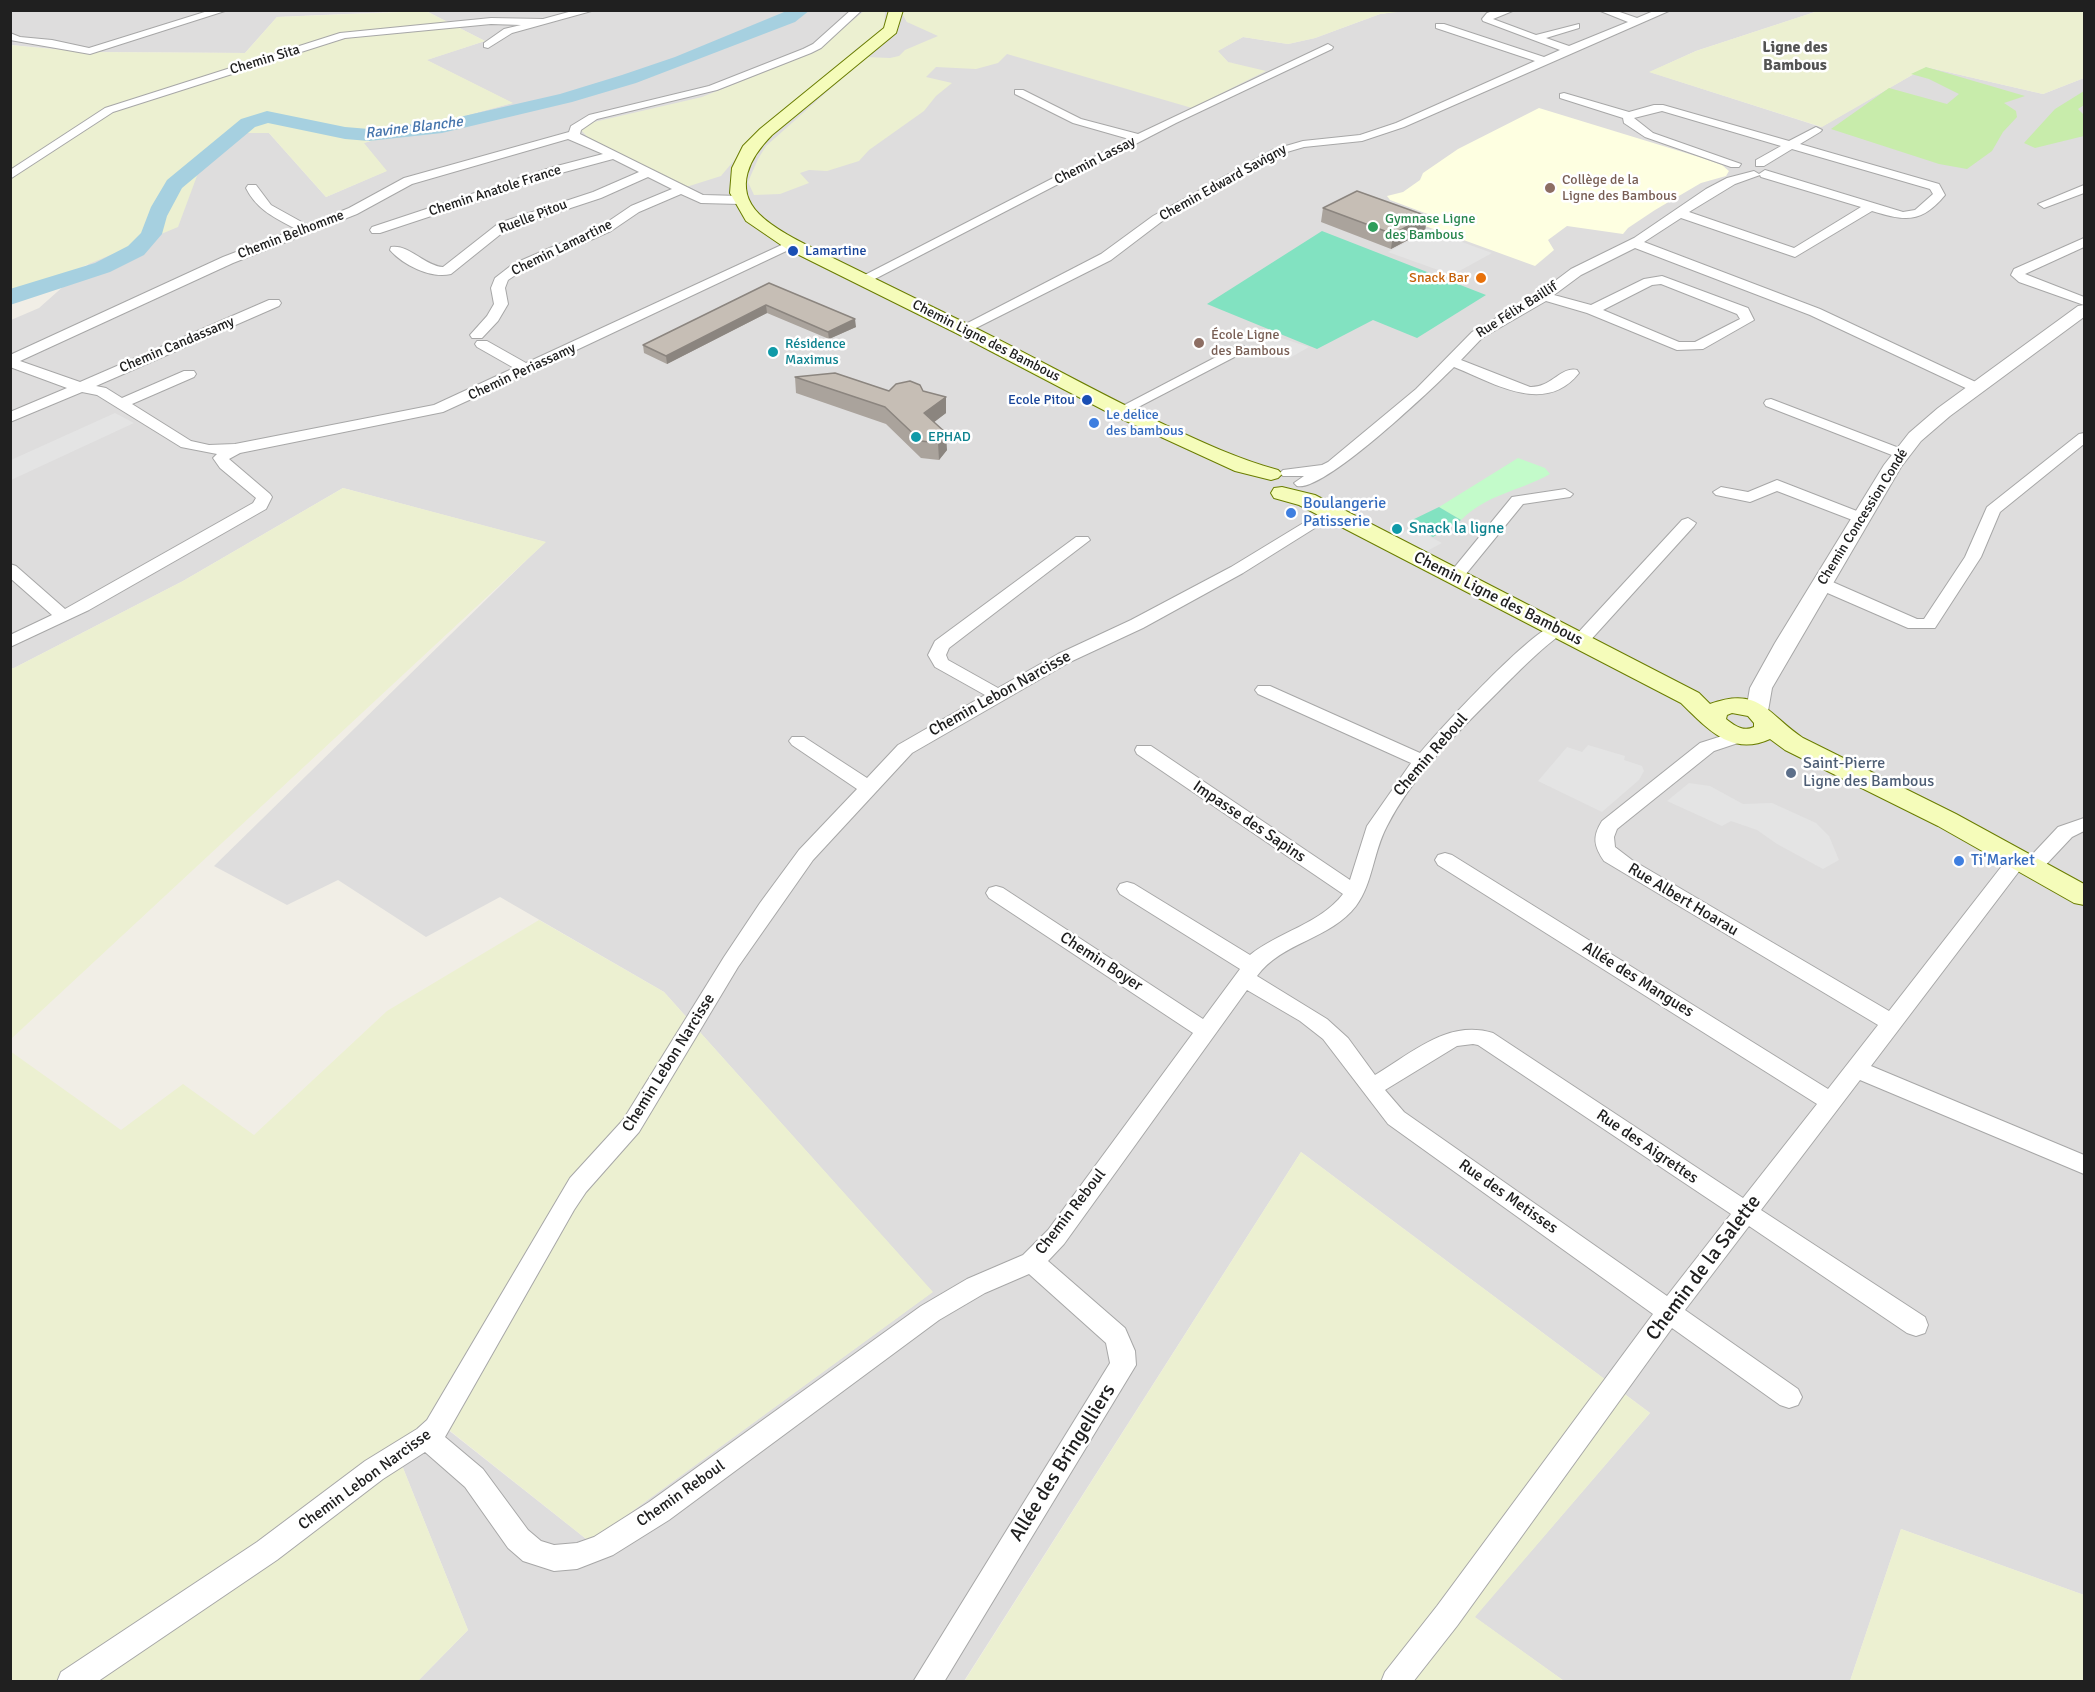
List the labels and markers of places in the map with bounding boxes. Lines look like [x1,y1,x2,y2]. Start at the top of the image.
place label: Collège de la Ligne des Bambous [1562,172,1677,204]
marker: Collège de la Ligne des Bambous [1543,181,1557,195]
place label: Gymnase Ligne des Bambous [1385,211,1475,244]
marker: Gymnase Ligne des Bambous [1366,220,1380,234]
place label: Lamartine [805,243,866,259]
marker: Lamartine [786,244,800,258]
place label: Snack Bar [1409,270,1469,286]
marker: Snack Bar [1474,271,1488,285]
place label: École Ligne des Bambous [1211,327,1290,360]
place label: Résidence Maximus [785,336,846,368]
marker: École Ligne des Bambous [1192,336,1206,350]
marker: Résidence Maximus [766,345,780,359]
place label: Ecole Pitou [1008,392,1075,408]
marker: Ecole Pitou [1080,393,1094,407]
place label: Le delice des bambous [1106,407,1184,440]
marker: Le delice des bambous [1087,416,1101,430]
place label: EPHAD [928,429,971,445]
marker: EPHAD [909,430,923,444]
place label: Boulangerie Patisserie [1303,494,1386,532]
marker: Boulangerie Patisserie [1284,506,1298,520]
place label: Snack la ligne [1409,519,1504,539]
marker: Snack la ligne [1390,522,1404,536]
place label: Saint-Pierre Ligne des Bambous [1803,754,1934,792]
marker: Saint-Pierre Ligne des Bambous [1784,766,1798,780]
place label: Ti'Market [1971,851,2035,871]
marker: Ti'Market [1952,854,1966,868]

